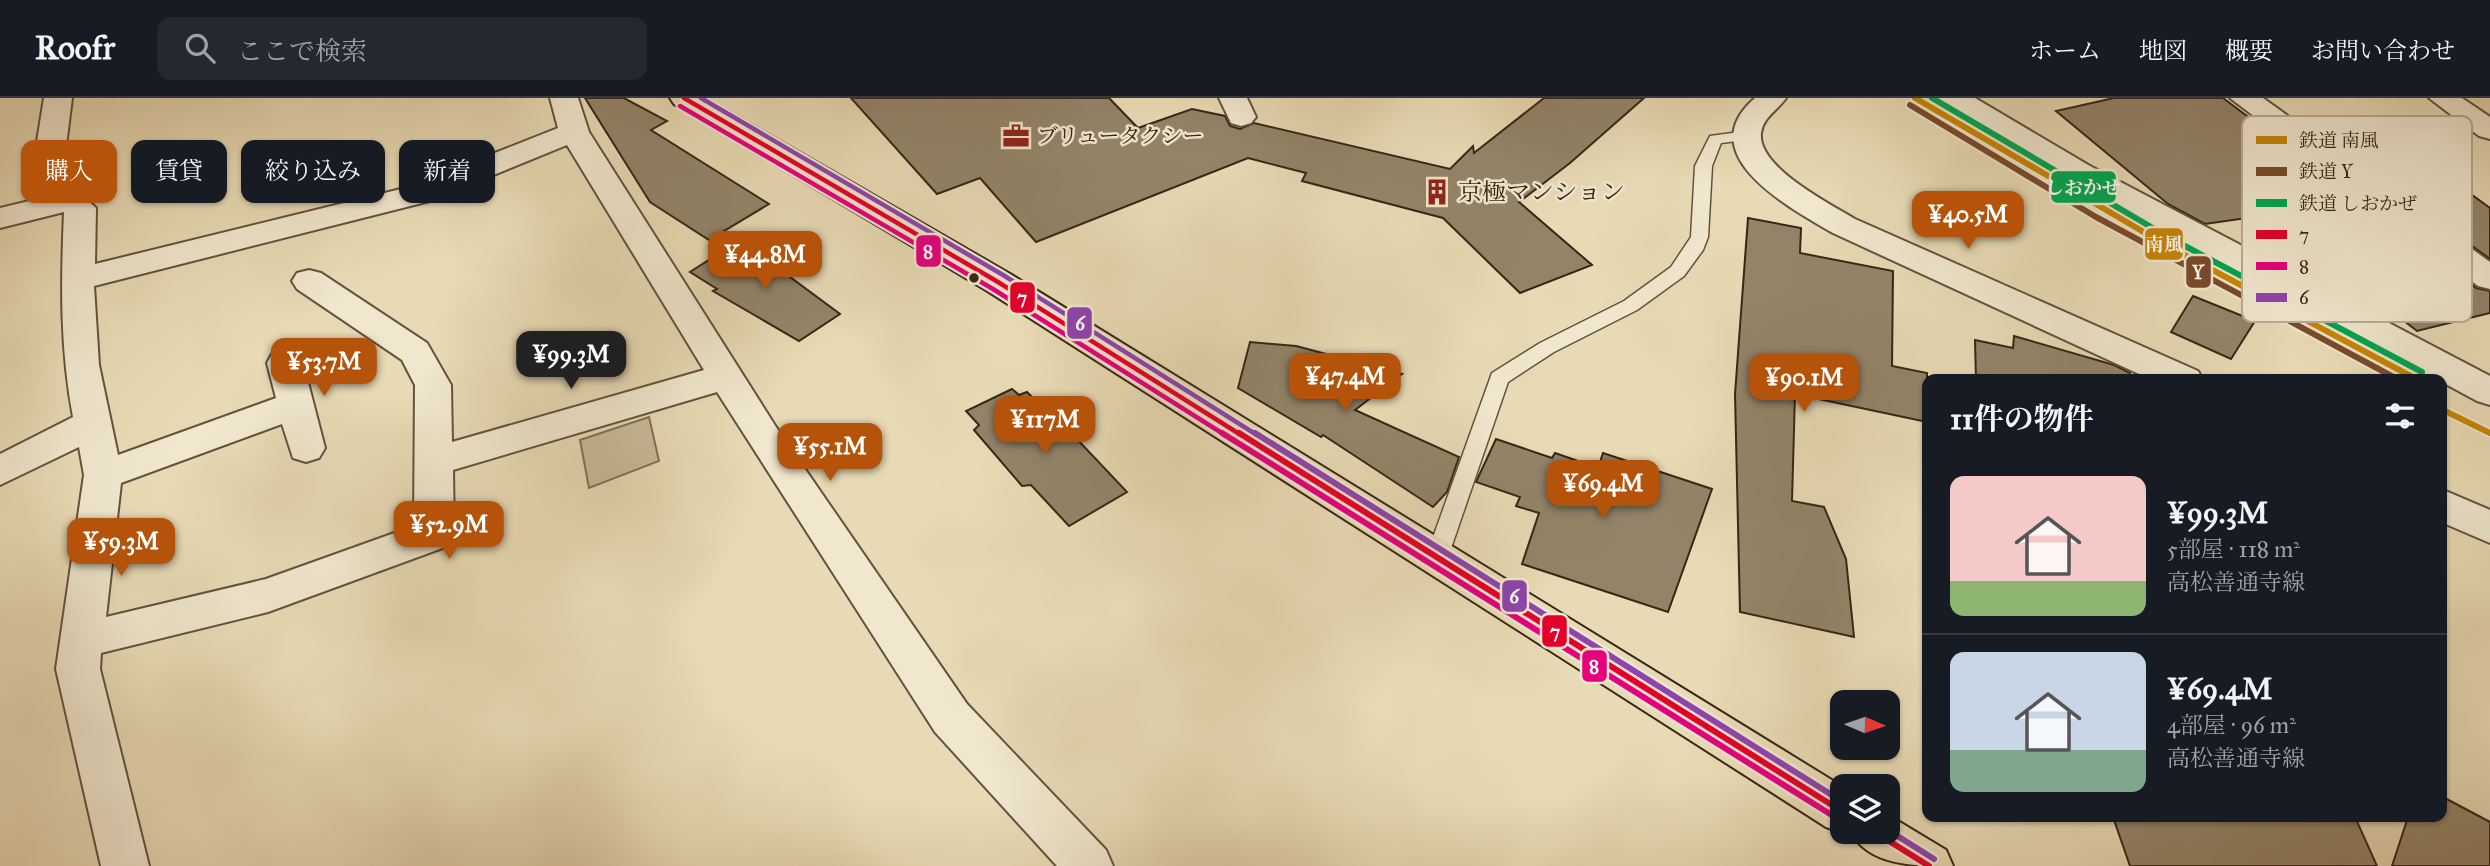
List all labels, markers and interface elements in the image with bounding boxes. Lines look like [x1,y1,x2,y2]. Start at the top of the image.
search box [157,17,647,80]
text: Roofr [35,28,115,68]
icon: search [181,29,219,67]
text: ここで検索 [237,35,367,67]
text: ホーム [2029,36,2101,66]
text: 地図 [2139,36,2187,66]
text: 概要 [2225,36,2273,66]
text: お問い合わせ [2311,36,2455,66]
legend [2242,116,2472,322]
office icon: ブリュータクシー [1001,121,1031,151]
place label: ブリュータクシー [1037,123,1204,149]
text: 鉄道 南風 [2299,129,2379,152]
chip: 購入 [21,140,117,203]
chip: 賃貸 [131,140,227,203]
chip: 絞り込み [241,140,385,203]
chip: 新着 [399,140,495,203]
text: 鉄道 Y [2299,160,2354,183]
line badge: しおかぜ [2050,170,2117,204]
text: しおかぜ [2045,176,2121,199]
building icon: 京極マンション [1422,177,1452,207]
place label: 京極マンション [1458,177,1625,207]
pin: ¥40.5M [1911,192,2025,251]
text: 鉄道 しおかぜ [2299,192,2417,215]
text: ¥40.5M [1928,200,2008,228]
text: 7 [2299,223,2309,246]
line badge: 南風 [2144,227,2184,261]
pin: ¥44.8M [708,232,822,291]
text: 南風 [2145,233,2183,256]
line badge: 8 [915,234,942,268]
text: ¥44.8M [724,240,806,268]
text: 8 [923,240,933,263]
line badge: Y [2185,255,2212,289]
text: 8 [2299,255,2309,278]
text: Y [2191,261,2205,284]
unlabelled marker [967,271,981,285]
line badge: 7 [1009,281,1036,314]
text: 7 [1017,286,1027,309]
text: 6 [2299,286,2310,309]
line badge: 6 [1066,306,1093,340]
text: 6 [1075,312,1086,335]
pin: ¥99.3M [514,331,628,391]
pin: ¥53.7M [267,338,381,398]
text: ¥99.3M [532,340,610,368]
text: ¥53.7M [287,347,361,375]
pin: ¥47.4M [1288,354,1402,413]
pin: ¥90.1M [1747,354,1861,414]
text: ¥47.4M [1305,362,1385,390]
text: ¥90.1M [1765,363,1843,391]
pin: ¥117M [996,396,1094,456]
icon: filters [2381,397,2419,435]
text: 11件の物件 [1950,401,2094,437]
text: ¥117M [1010,405,1080,433]
pin: ¥55.1M [773,424,887,483]
text: ¥55.1M [793,432,867,460]
pin: ¥69.4M [1546,460,1660,520]
text: ¥69.4M [1563,469,1643,497]
text: ¥99.3M [2167,495,2268,531]
pin: ¥52.9M [392,502,506,561]
icon: home [2006,504,2090,588]
text: ¥52.9M [410,510,488,538]
pin: ¥59.3M [64,518,178,578]
text: ¥59.3M [83,527,159,555]
text: 5部屋 · 118 m² [2167,535,2300,563]
text: 高松善通寺線 [2167,568,2305,596]
line badge: 6 [1501,579,1528,613]
text: 6 [1509,585,1520,608]
line badge: 7 [1541,614,1568,648]
text: 7 [1550,620,1560,643]
line badge: 8 [1581,649,1608,683]
text: 8 [1589,655,1599,678]
text: ¥69.4M [2167,671,2272,707]
icon: home [2006,680,2090,764]
north arrow [1830,690,1900,760]
map controls [1830,690,1900,844]
text: 4部屋 · 96 m² [2167,711,2296,739]
text: 高松善通寺線 [2167,744,2305,772]
button: layers [1830,774,1900,844]

